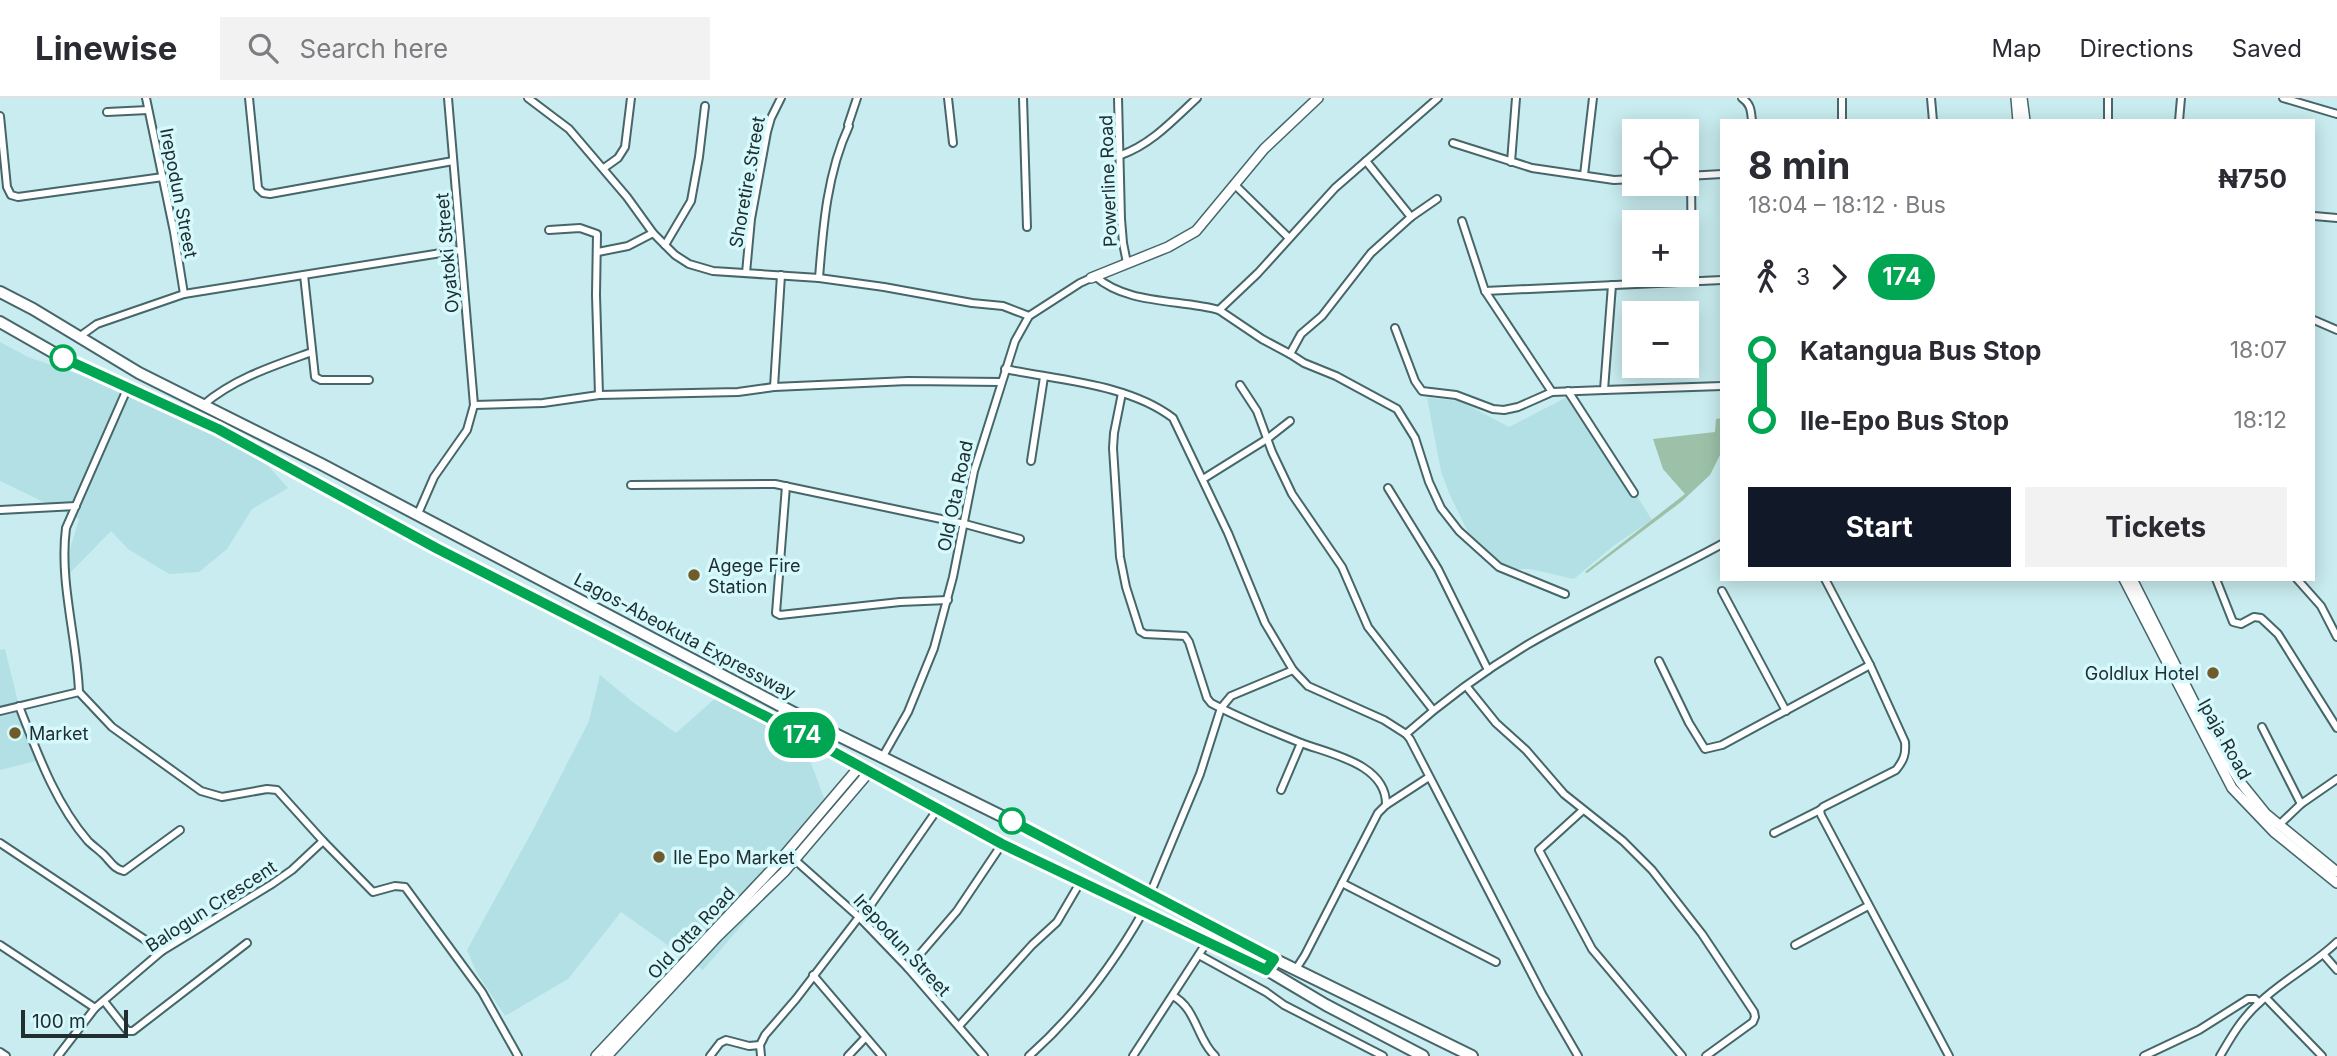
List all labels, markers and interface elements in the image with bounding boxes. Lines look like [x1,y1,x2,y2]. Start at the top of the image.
search box [220,17,710,80]
text: Linewise [35,28,178,68]
icon: search [244,29,282,67]
text: Search here [300,33,448,64]
text: Map [1992,34,2041,63]
text: Directions [2079,34,2194,63]
text: Saved [2232,34,2302,63]
street label: Shoretire Street [725,115,769,249]
street label: Powerline Road [1095,115,1121,247]
map controls [1622,119,1699,378]
button: locate [1622,119,1699,196]
street label: Irepodun Street [156,126,202,260]
text: 8 min [1748,142,1850,188]
text: ₦750 [2218,163,2287,194]
text: 18:04 – 18:12 · Bus [1748,191,1946,219]
street label: Oyatoki Street [431,192,463,314]
button: + [1622,210,1699,287]
icon: walk [1748,258,1786,296]
icon: forward [1820,258,1858,296]
text: 174 [1882,262,1921,291]
text: 3 [1796,263,1810,291]
button: − [1622,301,1699,378]
text: Katangua Bus Stop [1800,335,2041,366]
text: 18:07 [2230,336,2287,364]
unlabelled marker [50,345,76,371]
text: Ile-Epo Bus Stop [1800,405,2009,436]
text: 18:12 [2233,406,2287,434]
street label: Old Ota Road [933,439,977,553]
button: Start [1748,487,2011,567]
button: Tickets [2025,487,2287,567]
place label: Agege Fire Station [708,555,801,597]
marker: Agege Fire Station [686,567,702,583]
street label: Lagos-Abeokuta Expressway [571,569,799,703]
place label: Goldlux Hotel [2085,663,2199,684]
marker: Goldlux Hotel [2205,665,2221,681]
street label: Ipaja Road [2194,695,2256,783]
line badge: 174 [762,712,842,758]
text: 174 [782,720,822,749]
place label: Market [29,723,88,744]
marker: Market [7,725,23,741]
unlabelled marker [999,808,1025,834]
place label: Ile Epo Market [673,847,795,868]
marker: Ile Epo Market [651,849,667,865]
street label: Balogun Crescent [142,856,280,956]
street label: Old Otta Road [643,883,739,983]
street label: Irepodun Street [849,890,955,1000]
scale bar [21,1007,128,1039]
text: 100 m [32,1010,86,1033]

